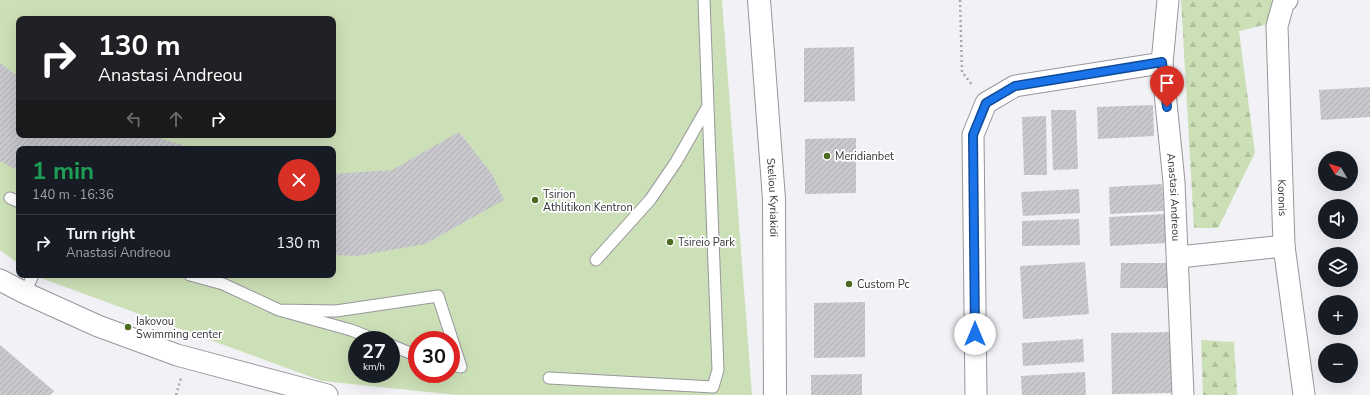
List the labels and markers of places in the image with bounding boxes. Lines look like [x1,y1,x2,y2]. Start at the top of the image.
pin [1150,66,1184,107]
place label: Meridianbet [835,149,894,164]
marker: Meridianbet [822,151,832,161]
place label: Tsirion Athlitikon Kentron [543,187,633,215]
marker: Tsirion Athlitikon Kentron [530,195,540,205]
place label: Tsireio Park [678,235,735,250]
marker: Tsireio Park [665,237,675,247]
place label: Custom Pc [857,277,910,292]
marker: Custom Pc [844,279,854,289]
place label: Iakovou Swimming center [136,314,222,342]
marker: Iakovou Swimming center [123,322,133,332]

